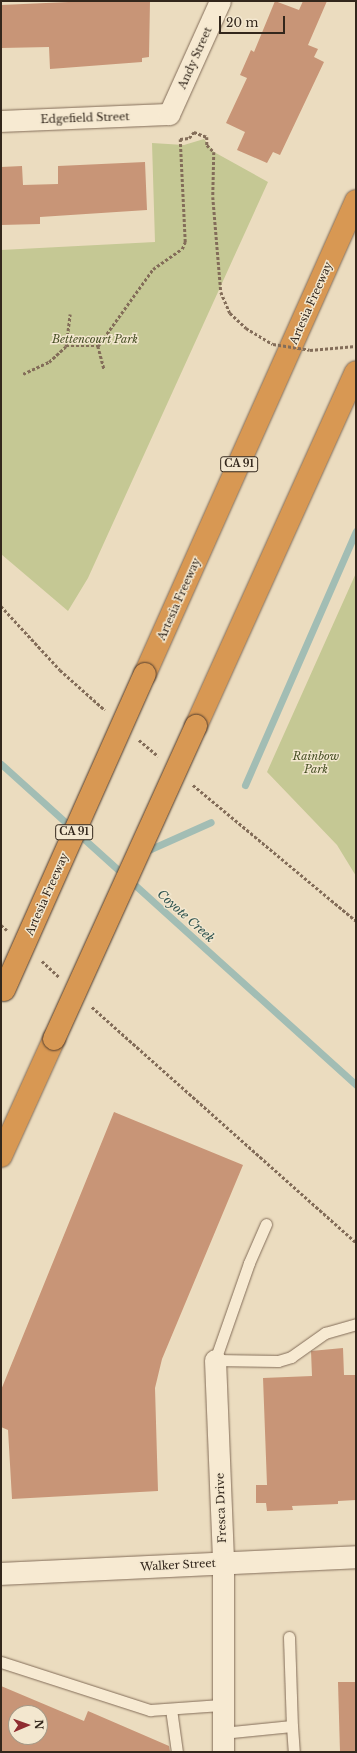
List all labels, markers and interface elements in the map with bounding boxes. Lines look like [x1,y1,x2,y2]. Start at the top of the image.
scale bar [221,8,287,34]
text: 20 m [226,15,258,30]
street label: Andy Street [175,25,215,91]
street label: Edgefield Street [40,110,130,126]
street label: Artesia Freeway [287,260,335,346]
park label: Bettencourt Park [52,332,138,346]
road number: CA 91 [219,456,259,472]
street label: Artesia Freeway [155,556,203,642]
park label: Rainbow Park [293,750,339,776]
road number: CA 91 [54,824,94,840]
street label: Artesia Freeway [23,851,71,937]
water label: Coyote Creek [155,887,217,945]
street label: Fresca Drive [213,1473,229,1543]
street label: Walker Street [140,1556,216,1574]
north arrow [8,1705,48,1745]
text: N [32,1719,46,1730]

